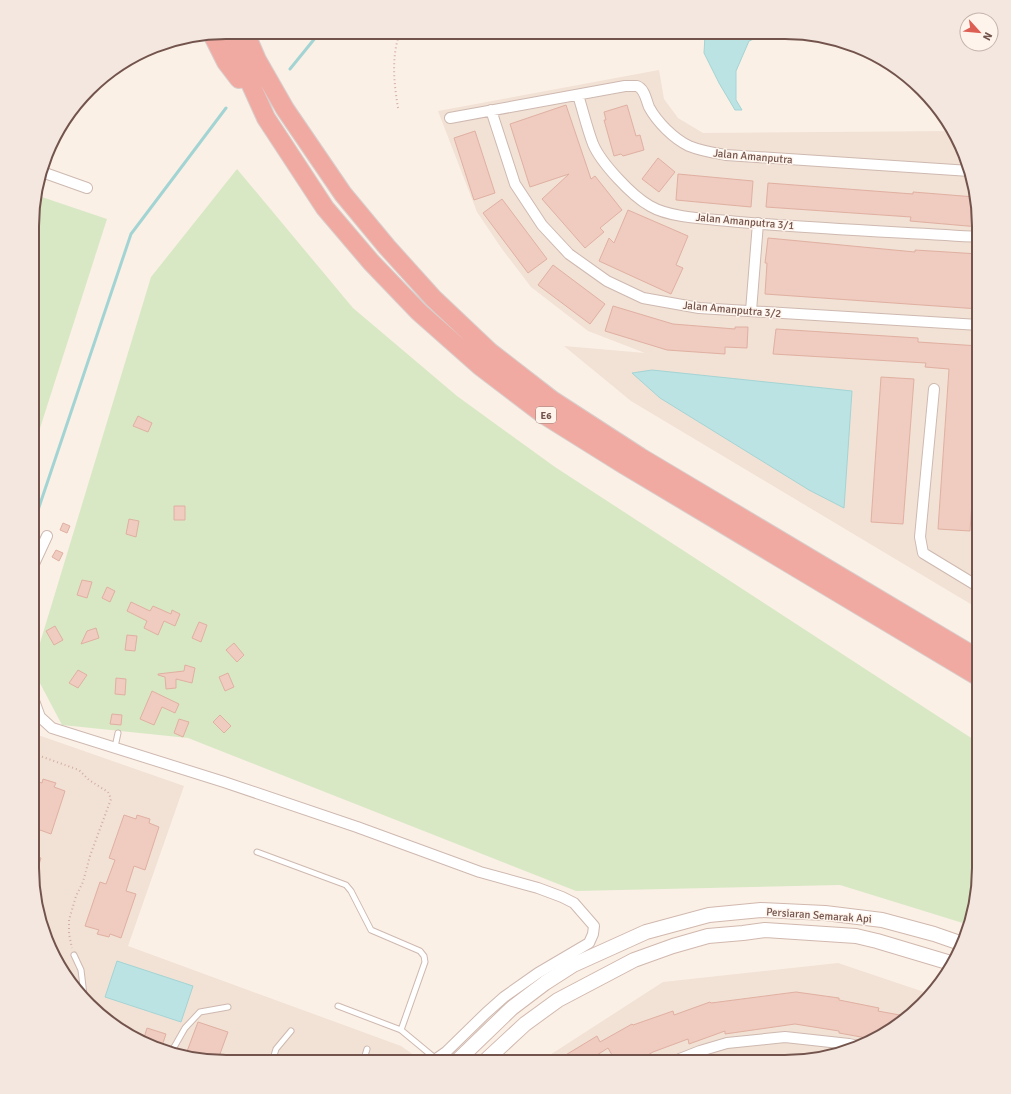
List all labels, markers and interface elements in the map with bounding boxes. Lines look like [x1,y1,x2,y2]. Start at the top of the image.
north arrow [959,12,999,52]
text: N [980,30,995,43]
street label: Jalan Amanputra [713,147,794,166]
street label: Jalan Amanputra 3/1 [695,211,795,232]
street label: Jalan Amanputra 3/2 [682,299,782,320]
road number: E6 [536,407,556,423]
street label: Persiaran Semarak Api [766,905,872,926]

